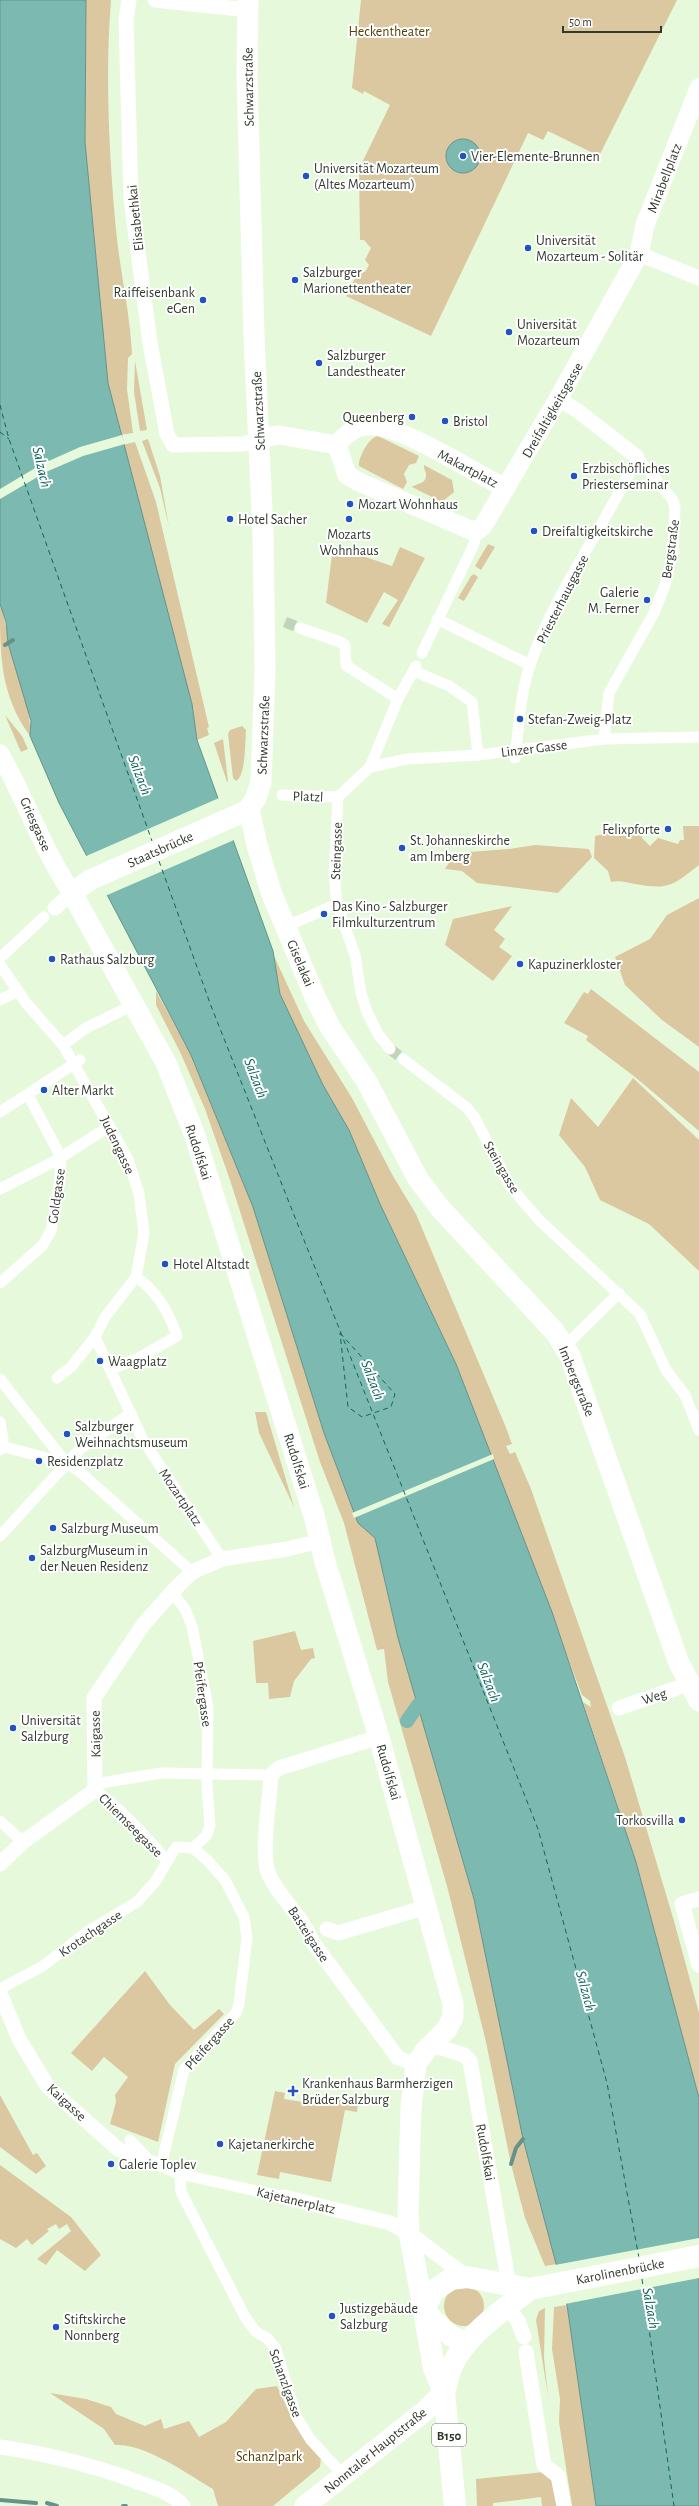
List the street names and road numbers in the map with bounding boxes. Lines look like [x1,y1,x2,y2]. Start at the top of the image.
street label: Schwarzstraße [241,47,257,127]
street label: Mirabellplatz [645,141,685,215]
street label: Elisabethkai [126,184,146,252]
street label: Dreifaltigkeitsgasse [520,360,586,461]
street label: Schwarzstraße [250,371,268,451]
street label: Makartplatz [435,447,500,491]
street label: Bergstraße [660,519,682,580]
street label: Priesterhausgasse [534,553,591,646]
street label: Schwarzstraße [256,695,272,775]
street label: Linzer Gasse [500,738,568,760]
street label: Platzl [292,789,324,805]
street label: Griesgasse [17,795,53,854]
street label: Steingasse [329,822,345,880]
street label: Staatsbrücke [125,829,195,871]
street label: Giselakai [284,938,316,989]
street label: Judengasse [98,1114,137,1177]
street label: Rudolfskai [182,1123,214,1182]
street label: Steingasse [481,1139,522,1196]
street label: Goldgasse [46,1168,68,1225]
street label: Imbergstraße [556,1344,597,1419]
street label: Rudolfskai [281,1432,311,1491]
street label: Mozartplatz [156,1466,205,1529]
street label: Pfeifergasse [190,1660,214,1728]
street label: Weg [640,1686,669,1708]
street label: Kaigasse [89,1710,103,1758]
street label: Rudolfskai [373,1743,403,1802]
street label: Chiemseegasse [96,1791,165,1860]
street label: Basteigasse [285,1904,331,1965]
street label: Krotachgasse [57,1908,124,1960]
street label: Pfeifergasse [182,2014,237,2073]
street label: Kaigasse [44,2081,88,2124]
street label: Rudolfskai [473,2123,497,2182]
street label: Kajetanerplatz [255,2185,337,2217]
street label: Karolinenbrücke [575,2257,666,2287]
street label: Schanzlgasse [266,2347,304,2419]
street label: Nonntaler Hauptstraße [322,2405,429,2496]
road number: B150 [432,2424,466,2446]

